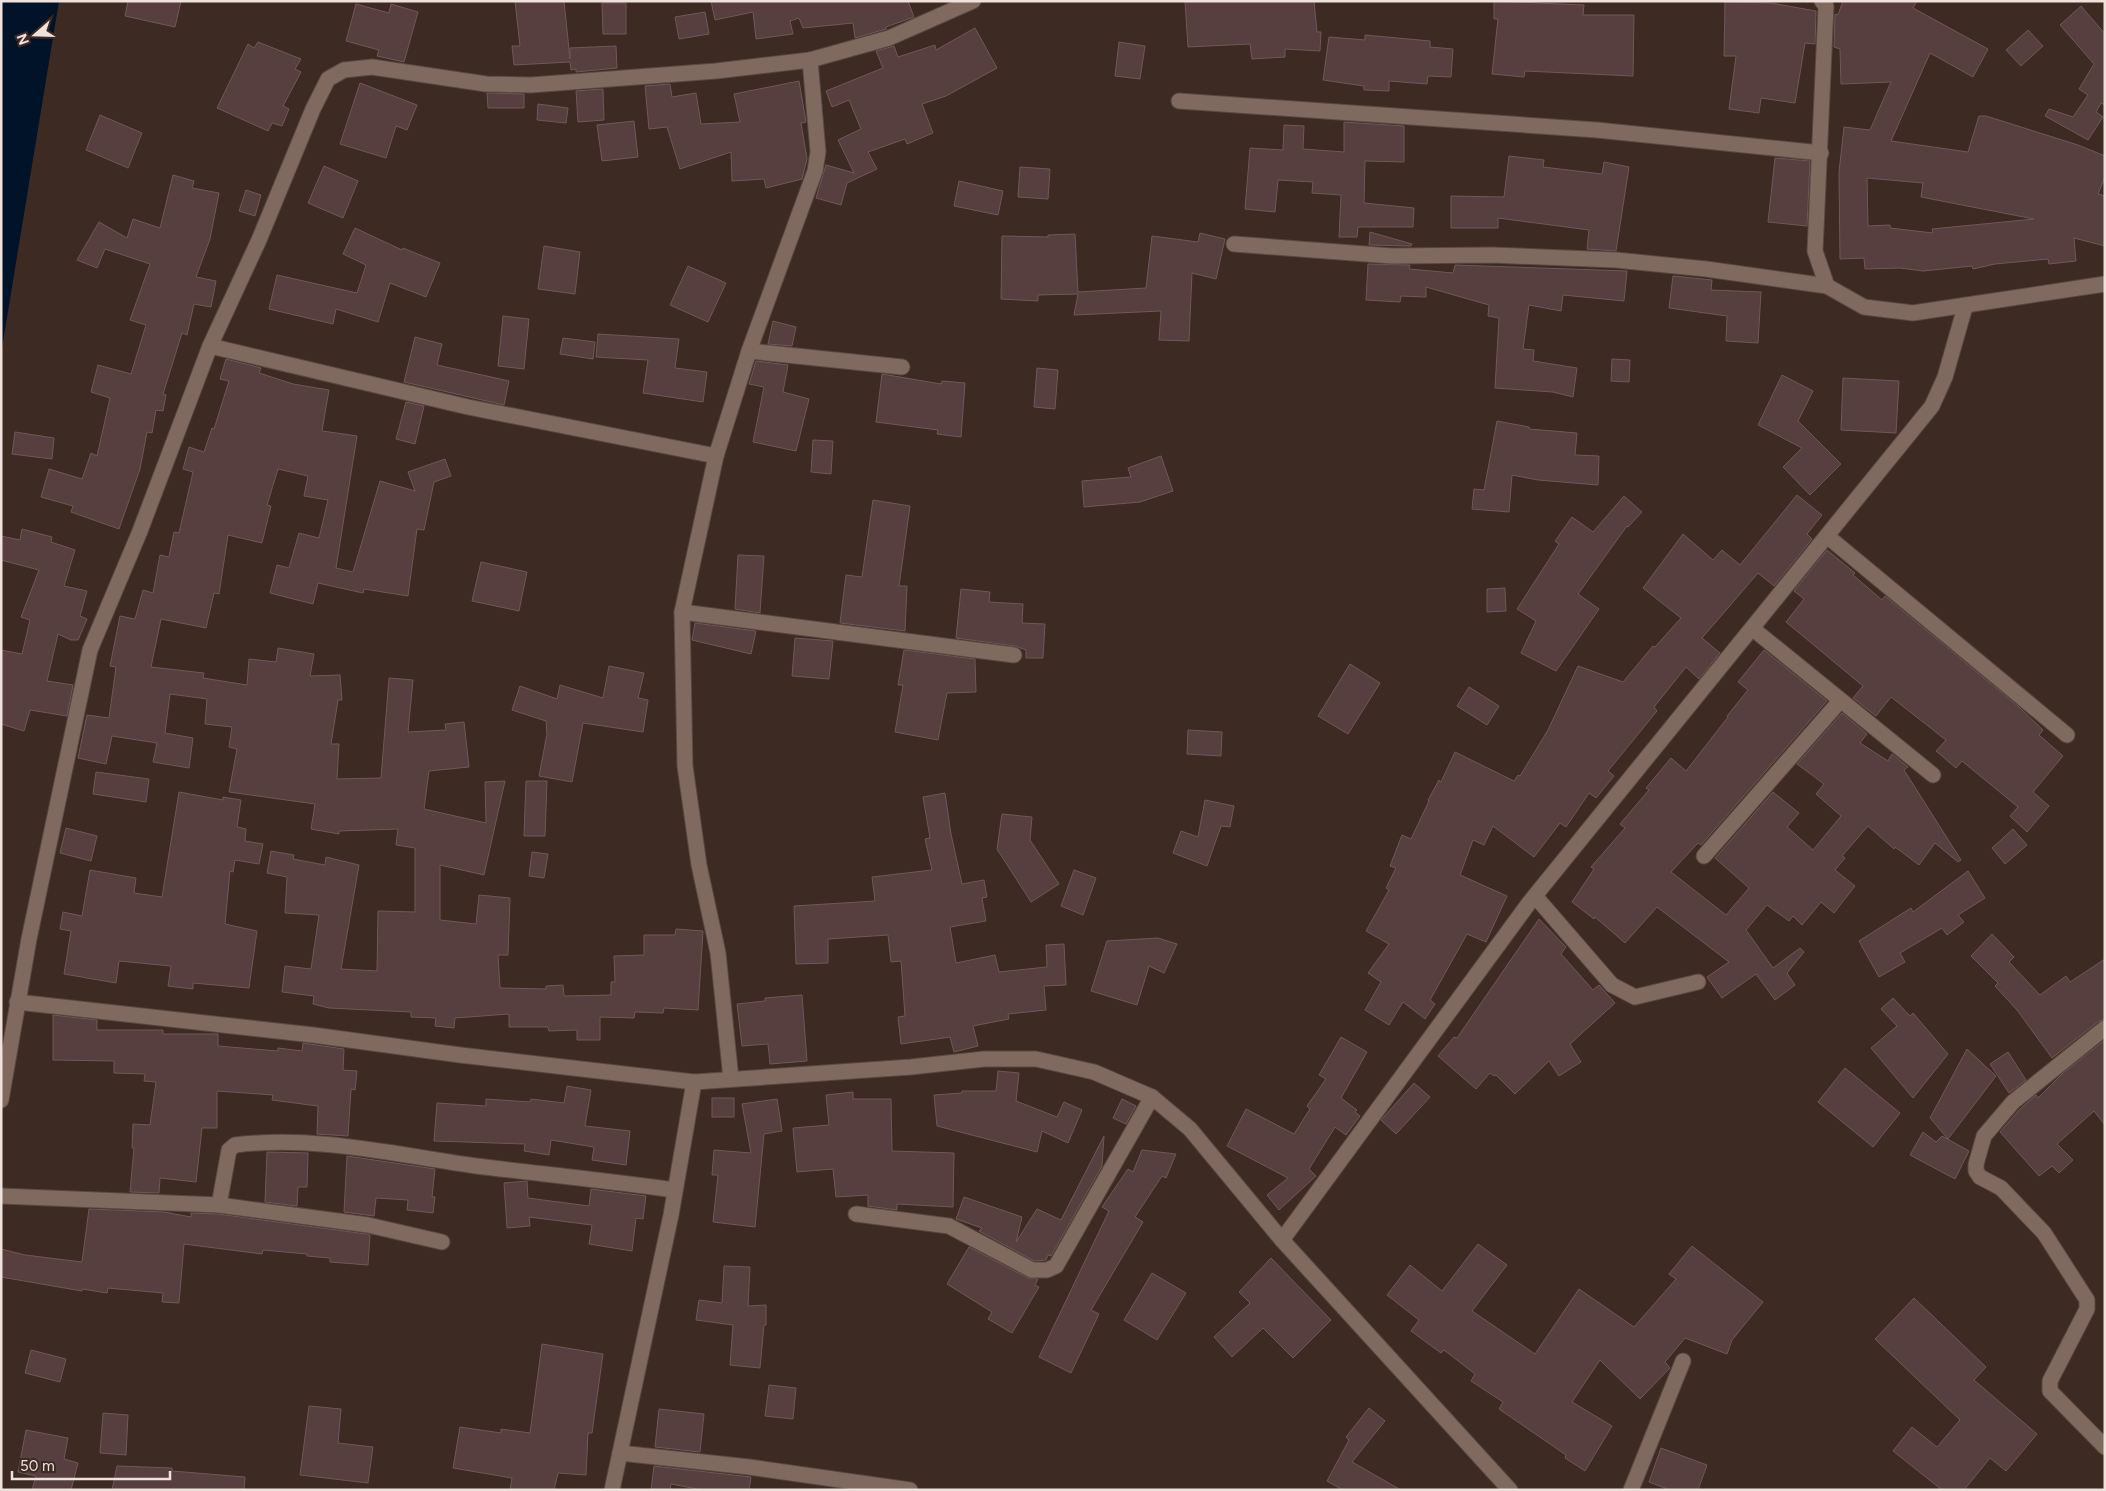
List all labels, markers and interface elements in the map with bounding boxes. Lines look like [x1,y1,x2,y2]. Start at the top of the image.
north arrow [10,10,60,60]
text: N [13,31,33,47]
scale bar [12,1448,170,1480]
text: 50 m [20,1457,55,1475]

